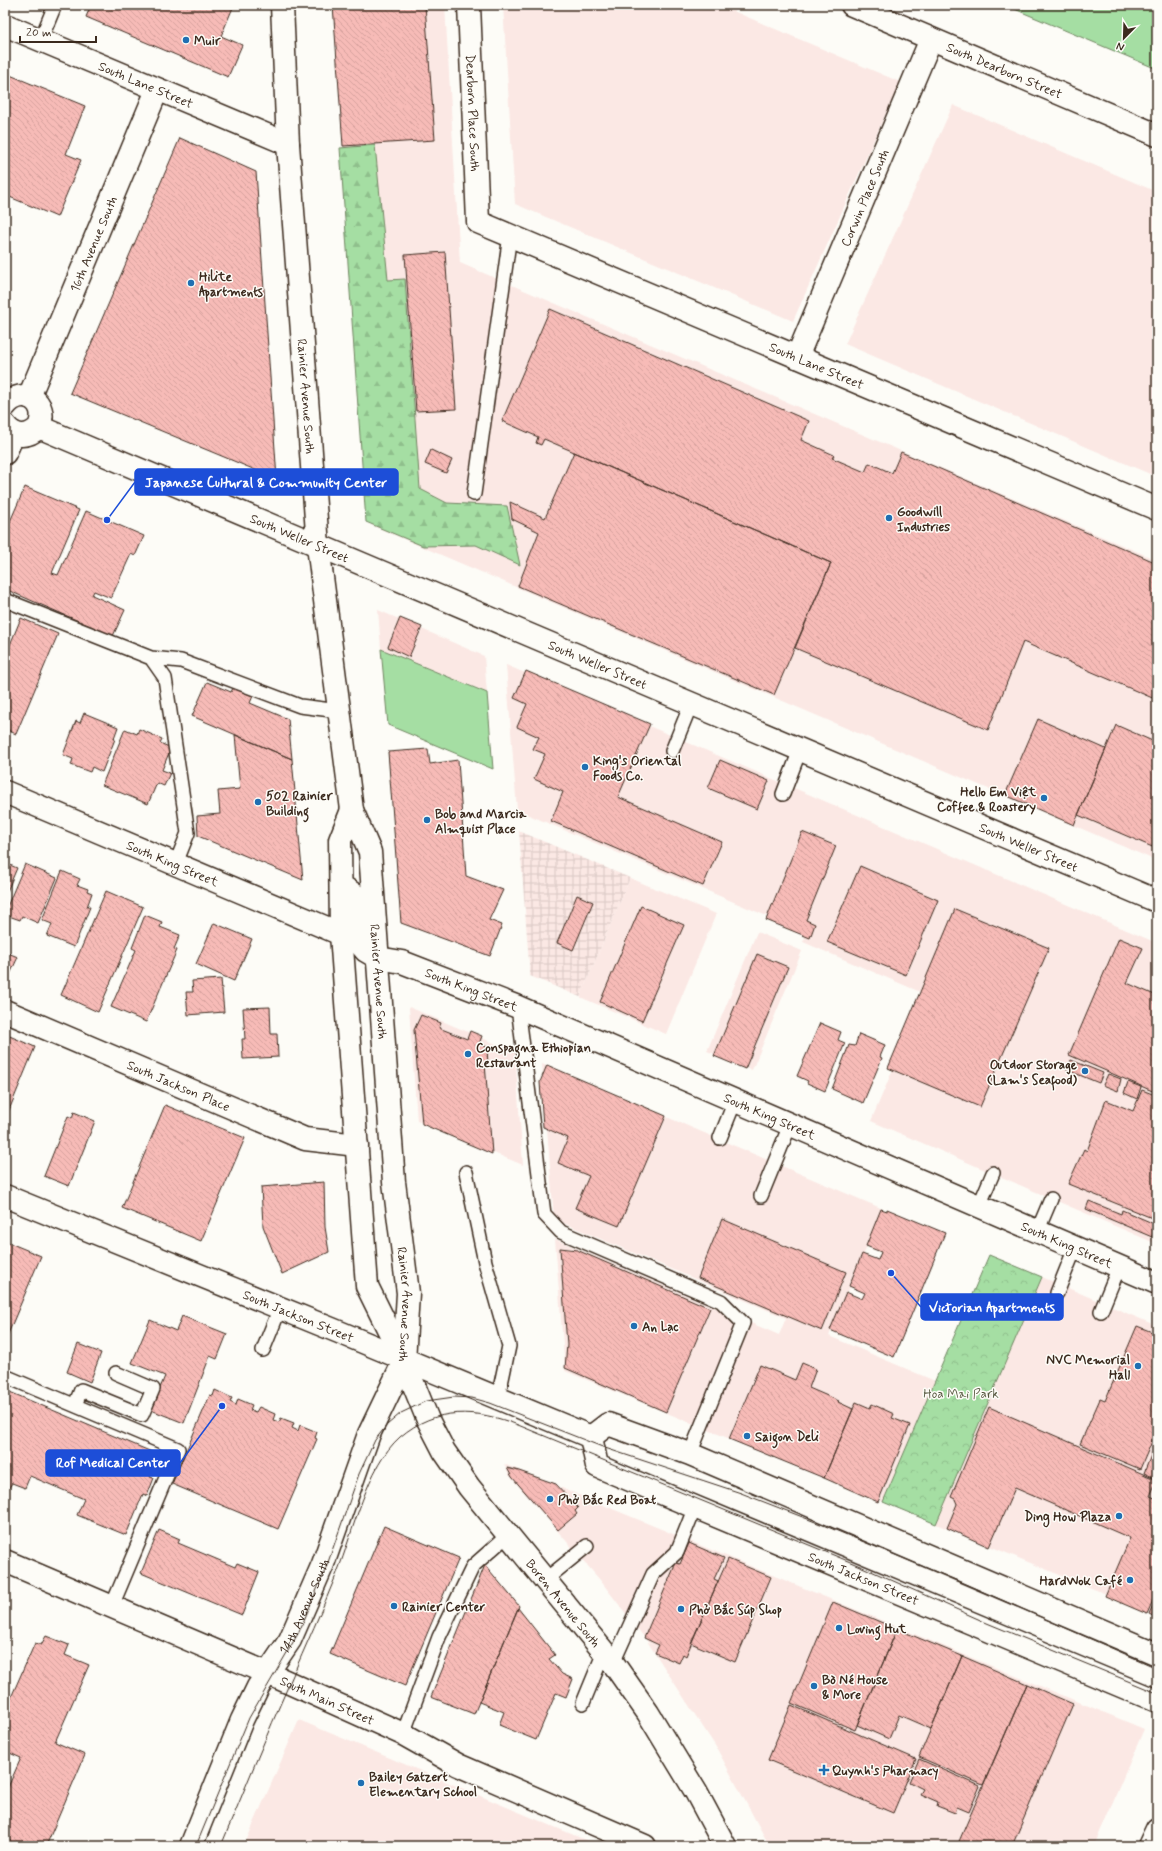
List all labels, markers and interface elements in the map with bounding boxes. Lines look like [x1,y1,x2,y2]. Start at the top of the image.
scale bar [20,18,96,44]
north arrow [1104,18,1144,58]
text: 20 m [26,25,52,41]
place label: Muir [194,33,221,50]
marker: Muir [181,35,191,45]
text: N [1114,38,1127,54]
street label: South Dearborn Street [944,39,1065,104]
street label: Dearborn Place South [461,54,483,172]
street label: South Lane Street [96,58,195,113]
street label: Corwin Place South [837,147,894,249]
street label: 16th Avenue South [67,194,122,295]
place label: Hilite Apartments [199,269,263,302]
marker: Hilite Apartments [186,278,196,288]
street label: Rainier Avenue South [293,338,318,454]
street label: South Lane Street [766,339,866,394]
callout: Japanese Cultural & Community Center [135,469,398,495]
text: Japanese Cultural & Community Center [145,474,387,492]
place label: Goodwill Industries [897,504,950,536]
street label: South Weller Street [247,510,351,567]
marker: Goodwill Industries [884,513,894,523]
street label: South Weller Street [545,637,649,694]
place label: King's Oriental Foods Co. [593,753,682,785]
marker: King's Oriental Foods Co. [580,762,590,772]
place label: Hello Em Việt Coffee & Roastery [937,784,1036,816]
place label: 502 Rainier Building [266,788,333,823]
marker: Hello Em Việt Coffee & Roastery [1039,793,1049,803]
marker: 502 Rainier Building [253,797,263,807]
place label: Bob and Marcia Almquist Place [435,806,528,838]
marker: Bob and Marcia Almquist Place [422,815,432,825]
street label: South Weller Street [976,820,1080,876]
street label: South King Street [123,837,221,891]
street label: Rainier Avenue South [365,923,391,1040]
street label: South King Street [422,965,520,1016]
place label: Conspagna Ethiopian Restaurant [476,1040,591,1072]
marker: Conspagna Ethiopian Restaurant [463,1049,473,1059]
street label: South Jackson Place [124,1057,233,1116]
place label: Outdoor Storage (Lam's Seafood) [987,1057,1077,1091]
marker: Outdoor Storage (Lam's Seafood) [1080,1066,1090,1076]
street label: South King Street [721,1090,818,1145]
street label: South King Street [1018,1218,1115,1273]
street label: Rainier Avenue South [392,1246,415,1362]
street label: South Jackson Street [240,1287,356,1347]
callout: Victorian Apartments [921,1294,1063,1320]
text: Victorian Apartments [929,1299,1056,1319]
place label: An Lạc [642,1319,679,1336]
marker: An Lạc [629,1321,639,1331]
place label: NVC Memorial Hall [1046,1352,1130,1384]
marker: NVC Memorial Hall [1133,1361,1143,1371]
park label: Hoa Mai Park [923,1386,999,1403]
place label: Saigon Deli [755,1429,819,1449]
marker: Saigon Deli [742,1431,752,1441]
callout: Rof Medical Center [46,1450,180,1476]
text: Rof Medical Center [56,1454,170,1472]
place label: Phở Bắc Red Boat [558,1492,656,1509]
marker: Phở Bắc Red Boat [545,1494,555,1504]
place label: Ding How Plaza [1024,1509,1111,1528]
marker: Ding How Plaza [1114,1511,1124,1521]
street label: South Jackson Street [805,1549,921,1610]
street label: 14th Avenue South [276,1556,334,1658]
street label: Boren Avenue South [521,1556,604,1651]
place label: HardWok Café [1039,1573,1122,1590]
marker: HardWok Café [1125,1575,1135,1585]
place label: Rainier Center [402,1599,486,1616]
marker: Rainier Center [389,1601,399,1611]
place label: Phở Bắc Súp Shop [689,1602,782,1619]
marker: Phở Bắc Súp Shop [676,1604,686,1614]
place label: Loving Hut [847,1621,907,1641]
marker: Loving Hut [834,1623,844,1633]
place label: Bò Né House & More [822,1672,888,1704]
street label: South Main Street [277,1673,377,1730]
marker: Bò Né House & More [809,1681,819,1691]
place label: Quynh's Pharmacy [832,1763,938,1780]
marker: Quynh's Pharmacy [819,1765,829,1775]
place label: Bailey Gatzert Elementary School [369,1769,477,1801]
marker: Bailey Gatzert Elementary School [356,1778,366,1788]

